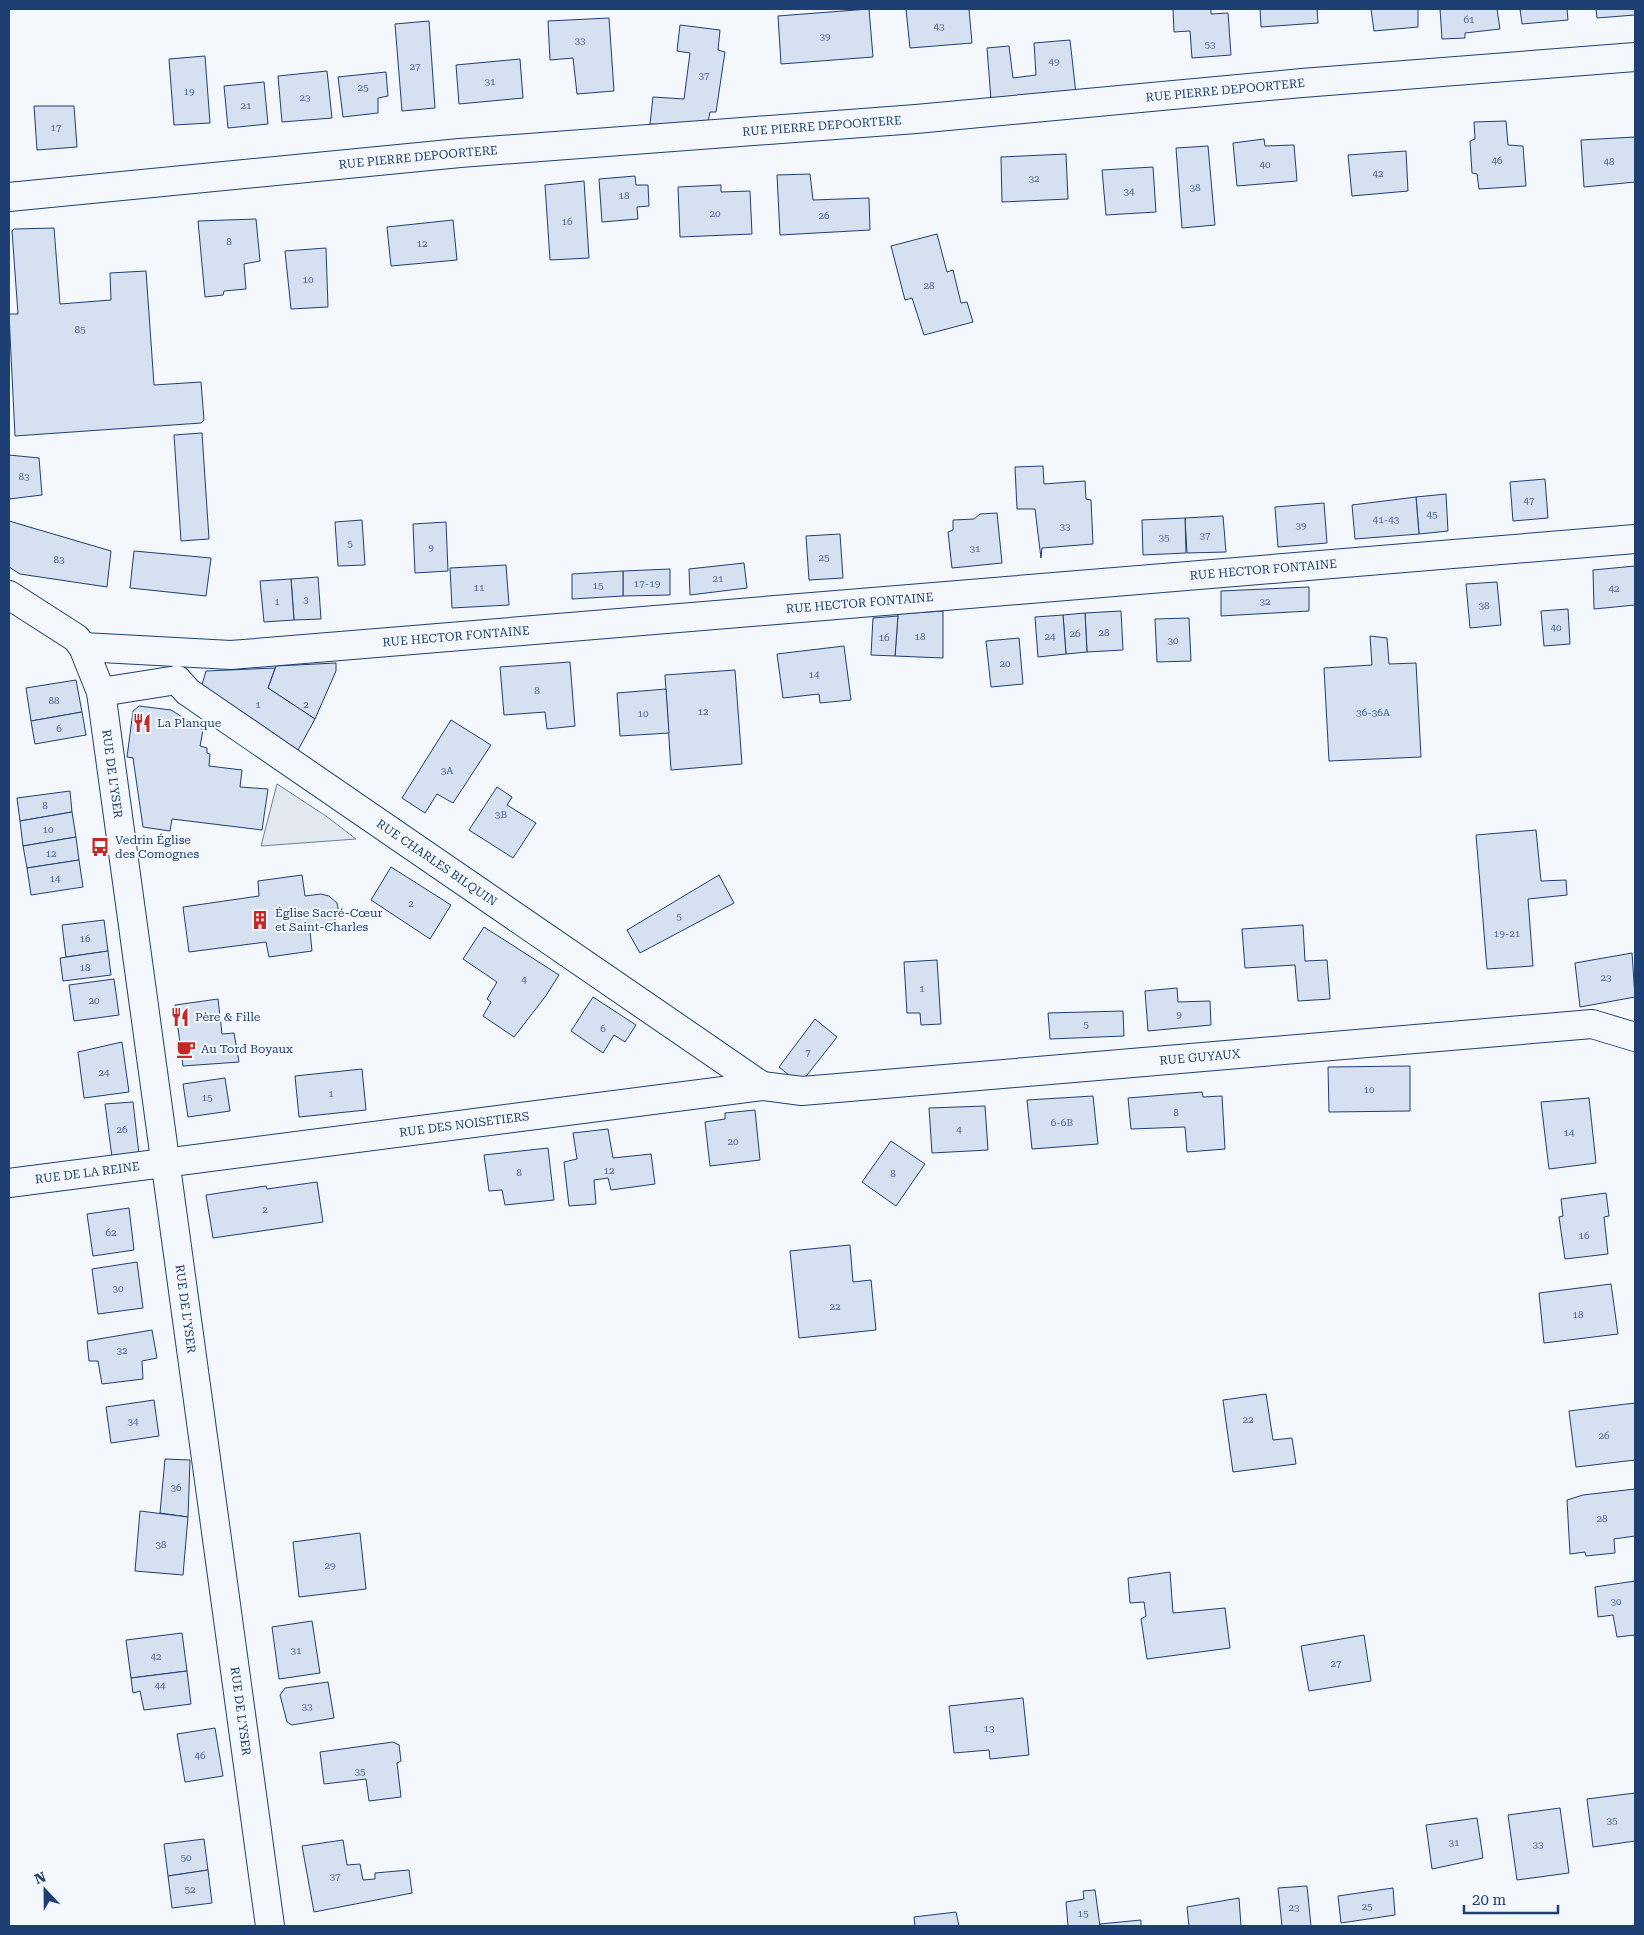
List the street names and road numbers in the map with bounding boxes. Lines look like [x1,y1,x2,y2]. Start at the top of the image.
street label: RUE PIERRE DEPOORTERE [1145,76,1305,105]
street label: RUE PIERRE DEPOORTERE [742,113,902,139]
street label: RUE PIERRE DEPOORTERE [338,143,498,172]
street label: RUE HECTOR FONTAINE [1189,557,1337,583]
street label: RUE HECTOR FONTAINE [785,590,934,616]
street label: RUE HECTOR FONTAINE [382,623,530,649]
street label: RUE DE L'YSER [99,728,125,820]
street label: RUE CHARLES BILQUIN [374,817,500,909]
street label: RUE GUYAUX [1159,1047,1241,1068]
street label: RUE DES NOISETIERS [398,1109,530,1140]
street label: RUE DE LA REINE [34,1159,141,1187]
street label: RUE DE L'YSER [172,1263,199,1355]
street label: RUE DE L'YSER [228,1666,254,1757]

